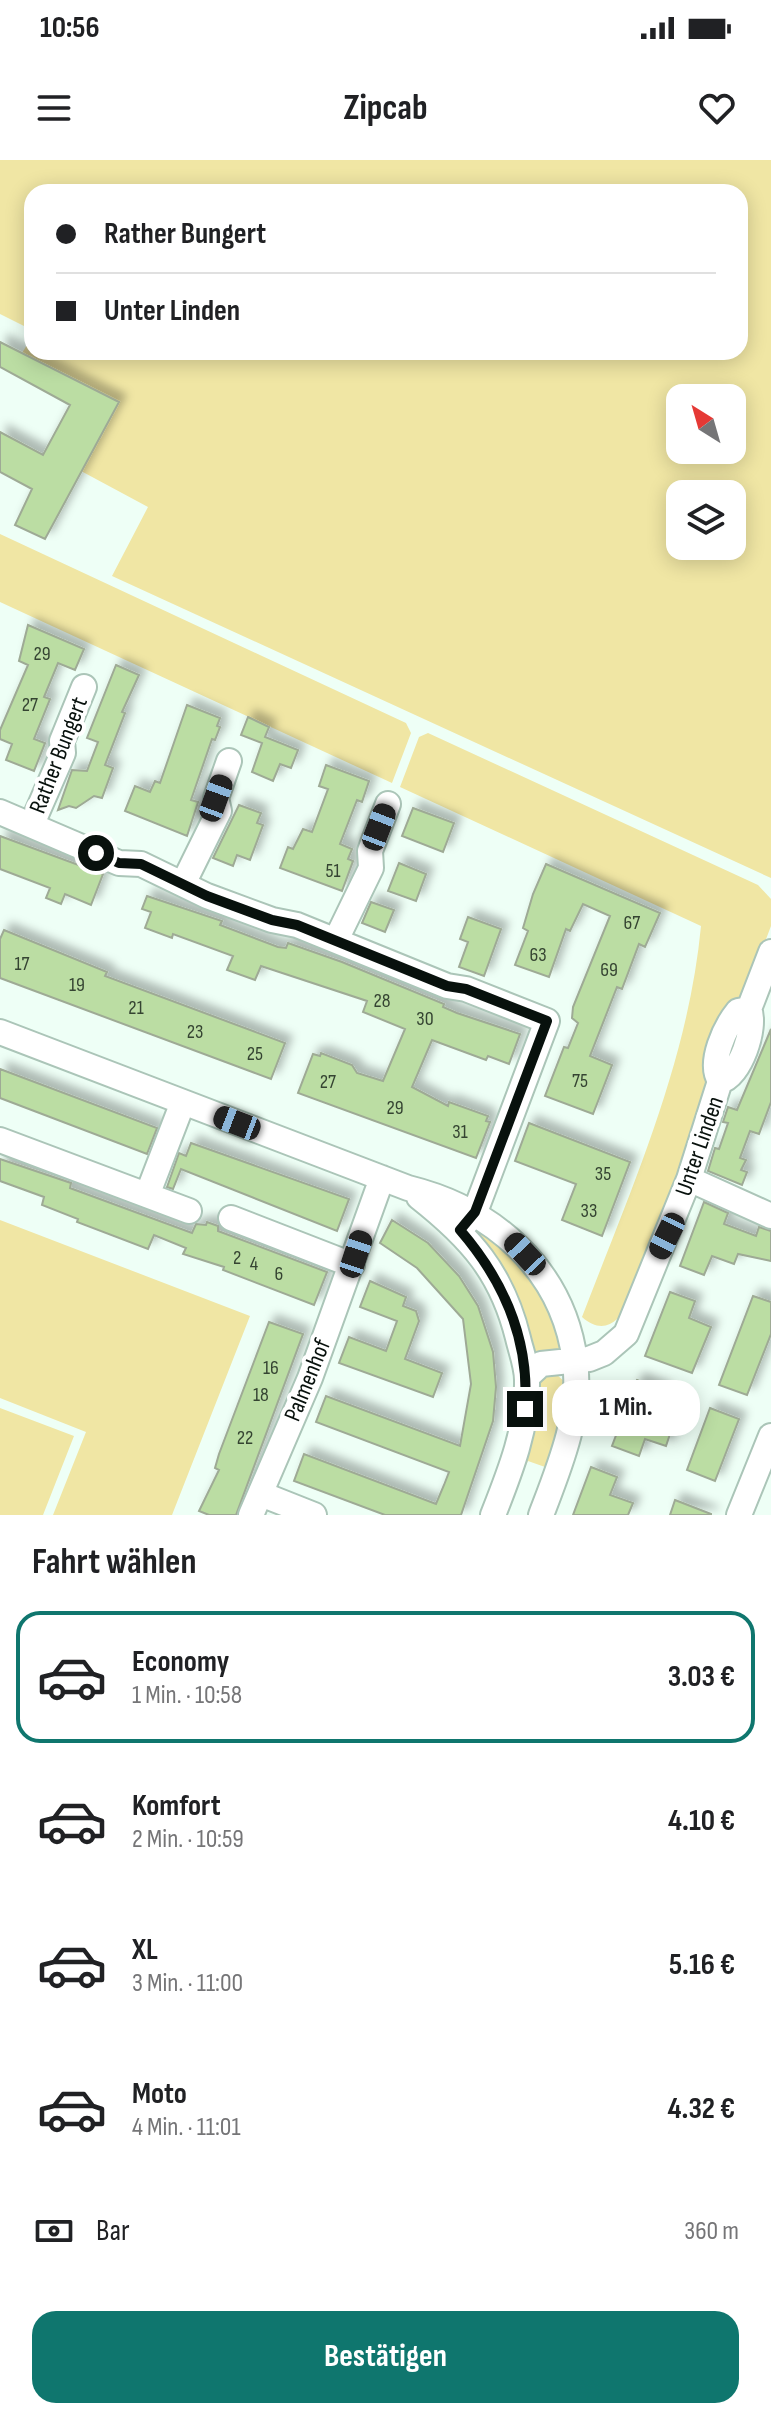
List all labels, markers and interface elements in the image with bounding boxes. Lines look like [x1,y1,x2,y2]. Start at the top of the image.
text: 10:56 [40,10,100,46]
icon: menu [32,86,76,130]
icon: heart [695,86,739,130]
text: Zipcab [343,87,428,130]
text: Rather Bungert [104,216,266,252]
text: Unter Linden [104,293,240,329]
north arrow [666,384,746,464]
map controls [666,384,746,560]
button: layers [666,480,746,560]
house number: 29 [33,642,51,666]
house number: 27 [22,693,38,717]
street label: Rather Bungert [23,693,94,818]
car [197,771,235,825]
car [359,800,399,854]
route start [78,835,114,871]
house number: 51 [325,859,341,883]
house number: 67 [624,911,640,935]
house number: 63 [529,943,547,967]
house number: 17 [15,952,29,976]
house number: 69 [600,958,618,982]
house number: 19 [69,973,85,997]
house number: 28 [374,989,391,1013]
house number: 21 [128,996,144,1020]
house number: 30 [416,1007,434,1031]
house number: 23 [187,1020,203,1044]
house number: 25 [247,1042,263,1066]
house number: 75 [572,1069,588,1093]
house number: 27 [320,1070,336,1094]
street label: Unter Linden [669,1093,730,1200]
house number: 29 [386,1096,404,1120]
car [210,1103,264,1143]
house number: 31 [452,1120,468,1144]
house number: 35 [595,1162,611,1186]
house number: 33 [581,1199,597,1223]
car [646,1209,688,1263]
car [337,1227,375,1281]
car [500,1228,550,1280]
house number: 2 [233,1246,241,1270]
house number: 4 [250,1252,258,1276]
house number: 6 [275,1262,283,1286]
street label: Palmenhof [278,1334,337,1425]
house number: 16 [263,1356,279,1380]
callout: 1 Min. [553,1381,701,1437]
house number: 18 [253,1383,269,1407]
route end [507,1391,543,1427]
text: 1 Min. [599,1392,653,1423]
house number: 22 [237,1426,253,1450]
text: Fahrt wählen [32,1541,196,1584]
icon: car [36,1641,108,1713]
text: Economy [132,1644,229,1680]
text: 3.03 € [668,1659,735,1695]
text: 1 Min. · 10:58 [132,1680,242,1711]
icon: car [36,1785,108,1857]
text: Komfort [132,1788,221,1824]
text: 4.10 € [668,1803,735,1839]
text: 2 Min. · 10:59 [132,1824,244,1855]
icon: car [36,1929,108,2001]
text: XL [132,1932,158,1968]
text: 5.16 € [669,1947,735,1983]
text: 3 Min. · 11:00 [132,1968,243,1999]
icon: car [36,2073,108,2145]
text: Moto [132,2076,187,2112]
text: 4.32 € [668,2091,735,2127]
text: 4 Min. · 11:01 [132,2112,241,2143]
icon: cash [32,2209,76,2253]
text: Bar [96,2213,130,2249]
text: 360 m [684,2216,739,2247]
button: Bestätigen [32,2311,739,2403]

